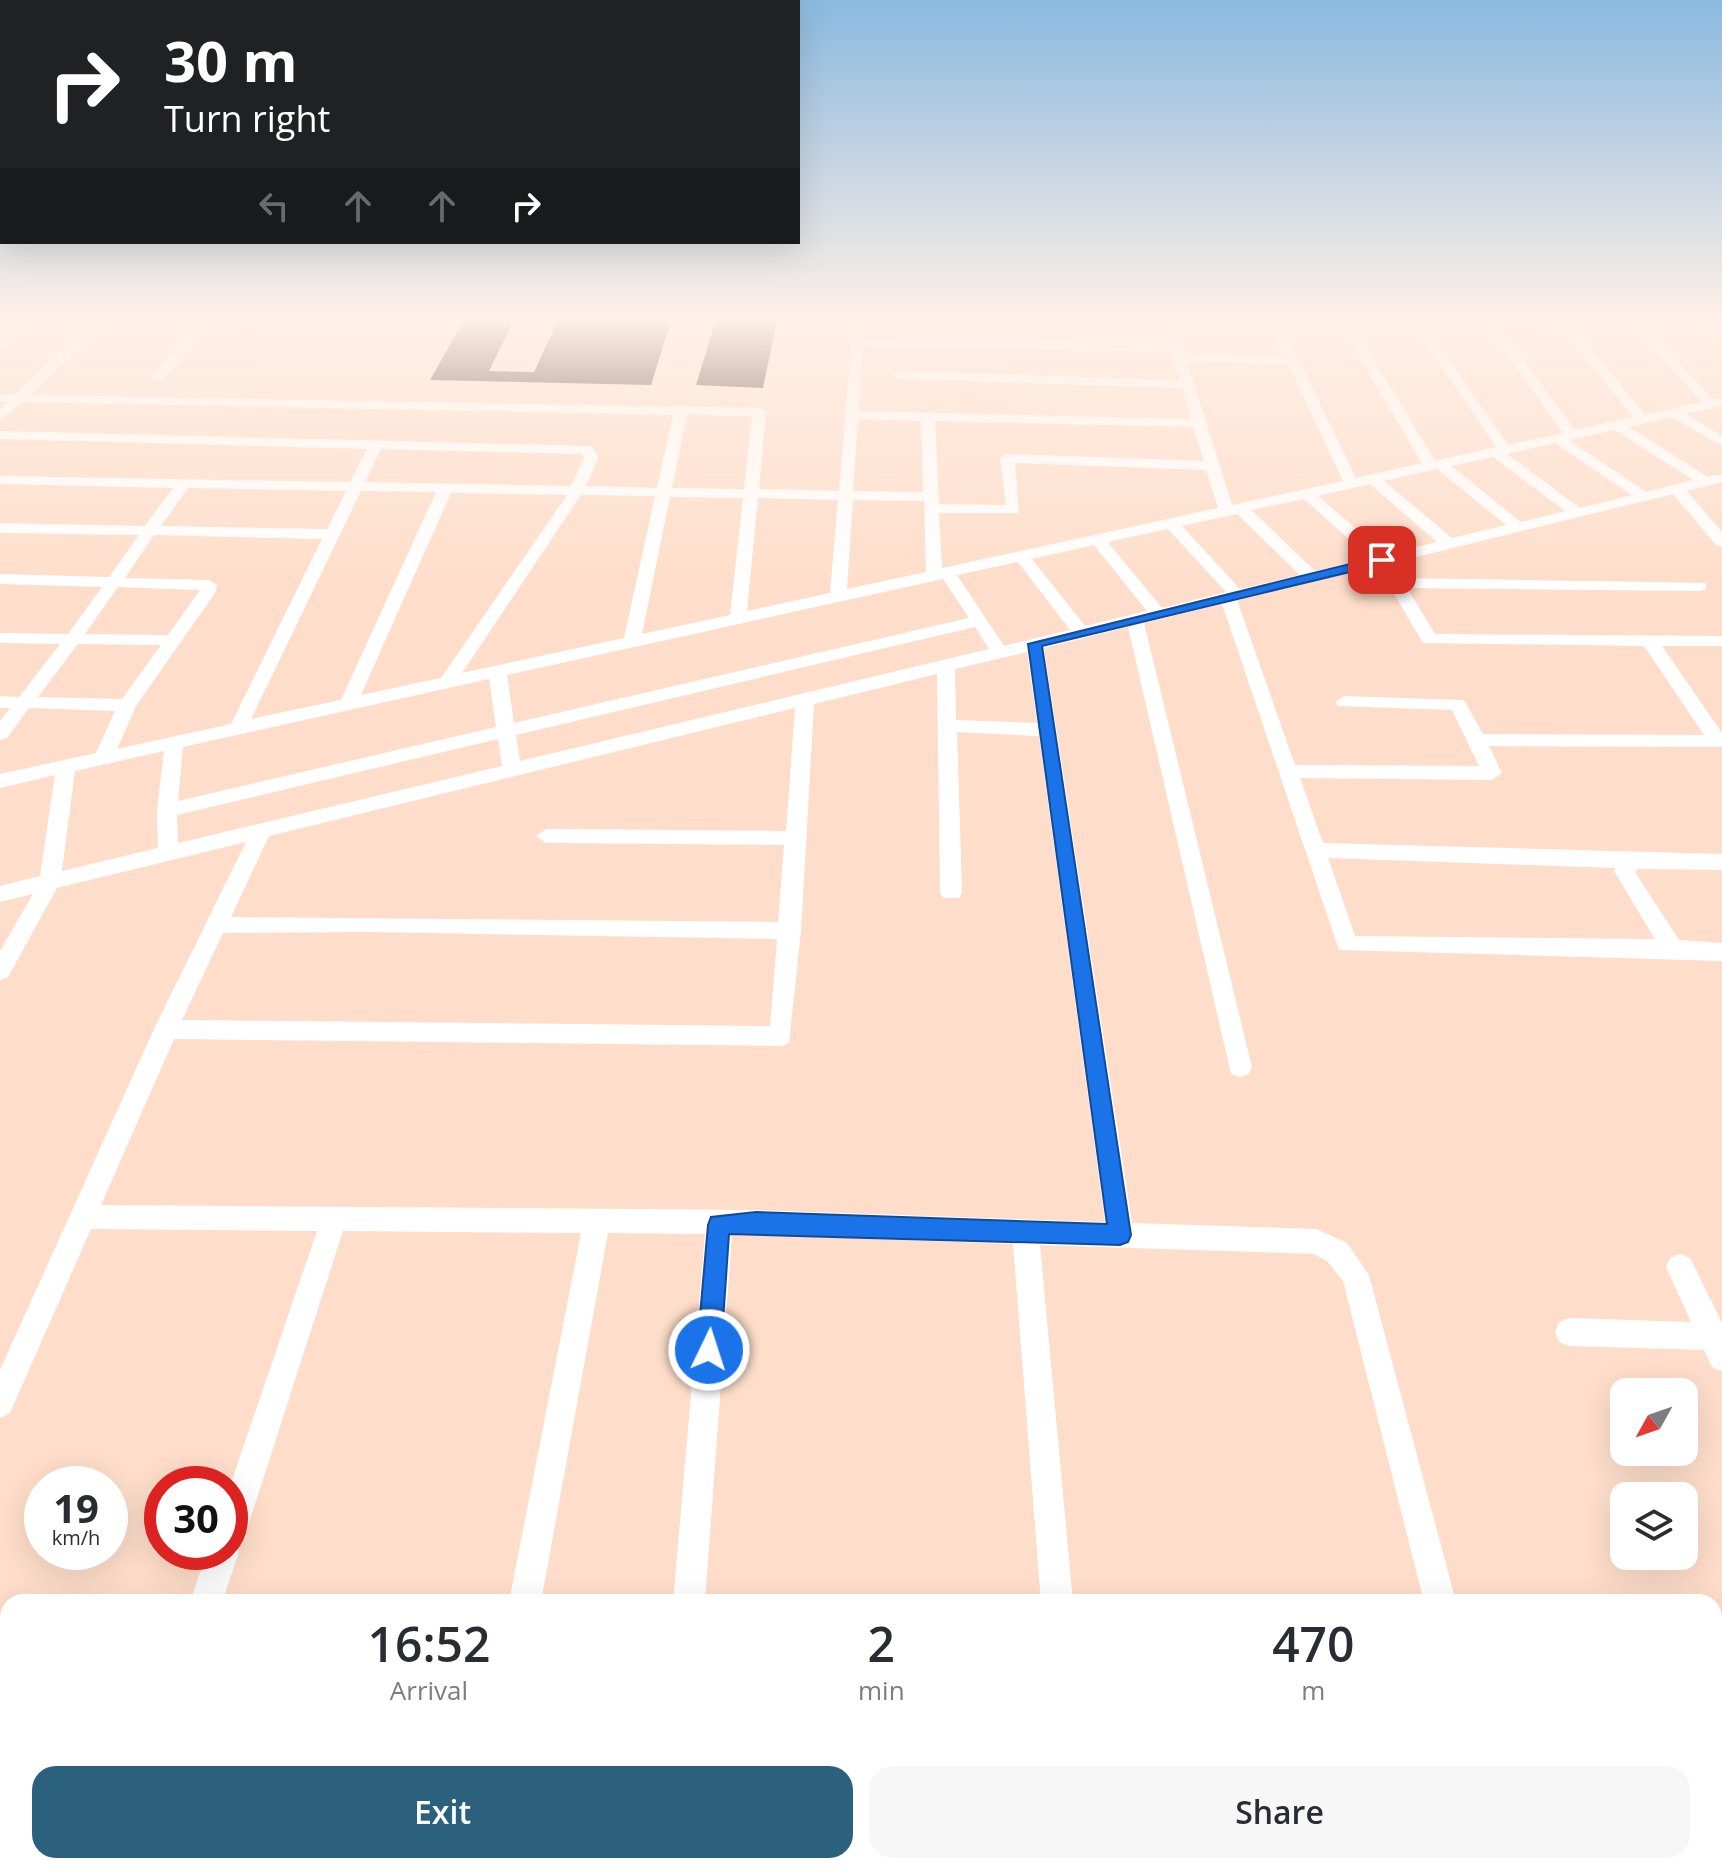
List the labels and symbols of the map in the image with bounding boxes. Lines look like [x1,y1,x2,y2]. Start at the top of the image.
pin [1348,526,1416,594]
position arrow [667,1308,751,1392]
north arrow [1610,1378,1698,1466]
speed limit sign: 30 [144,1466,248,1570]

